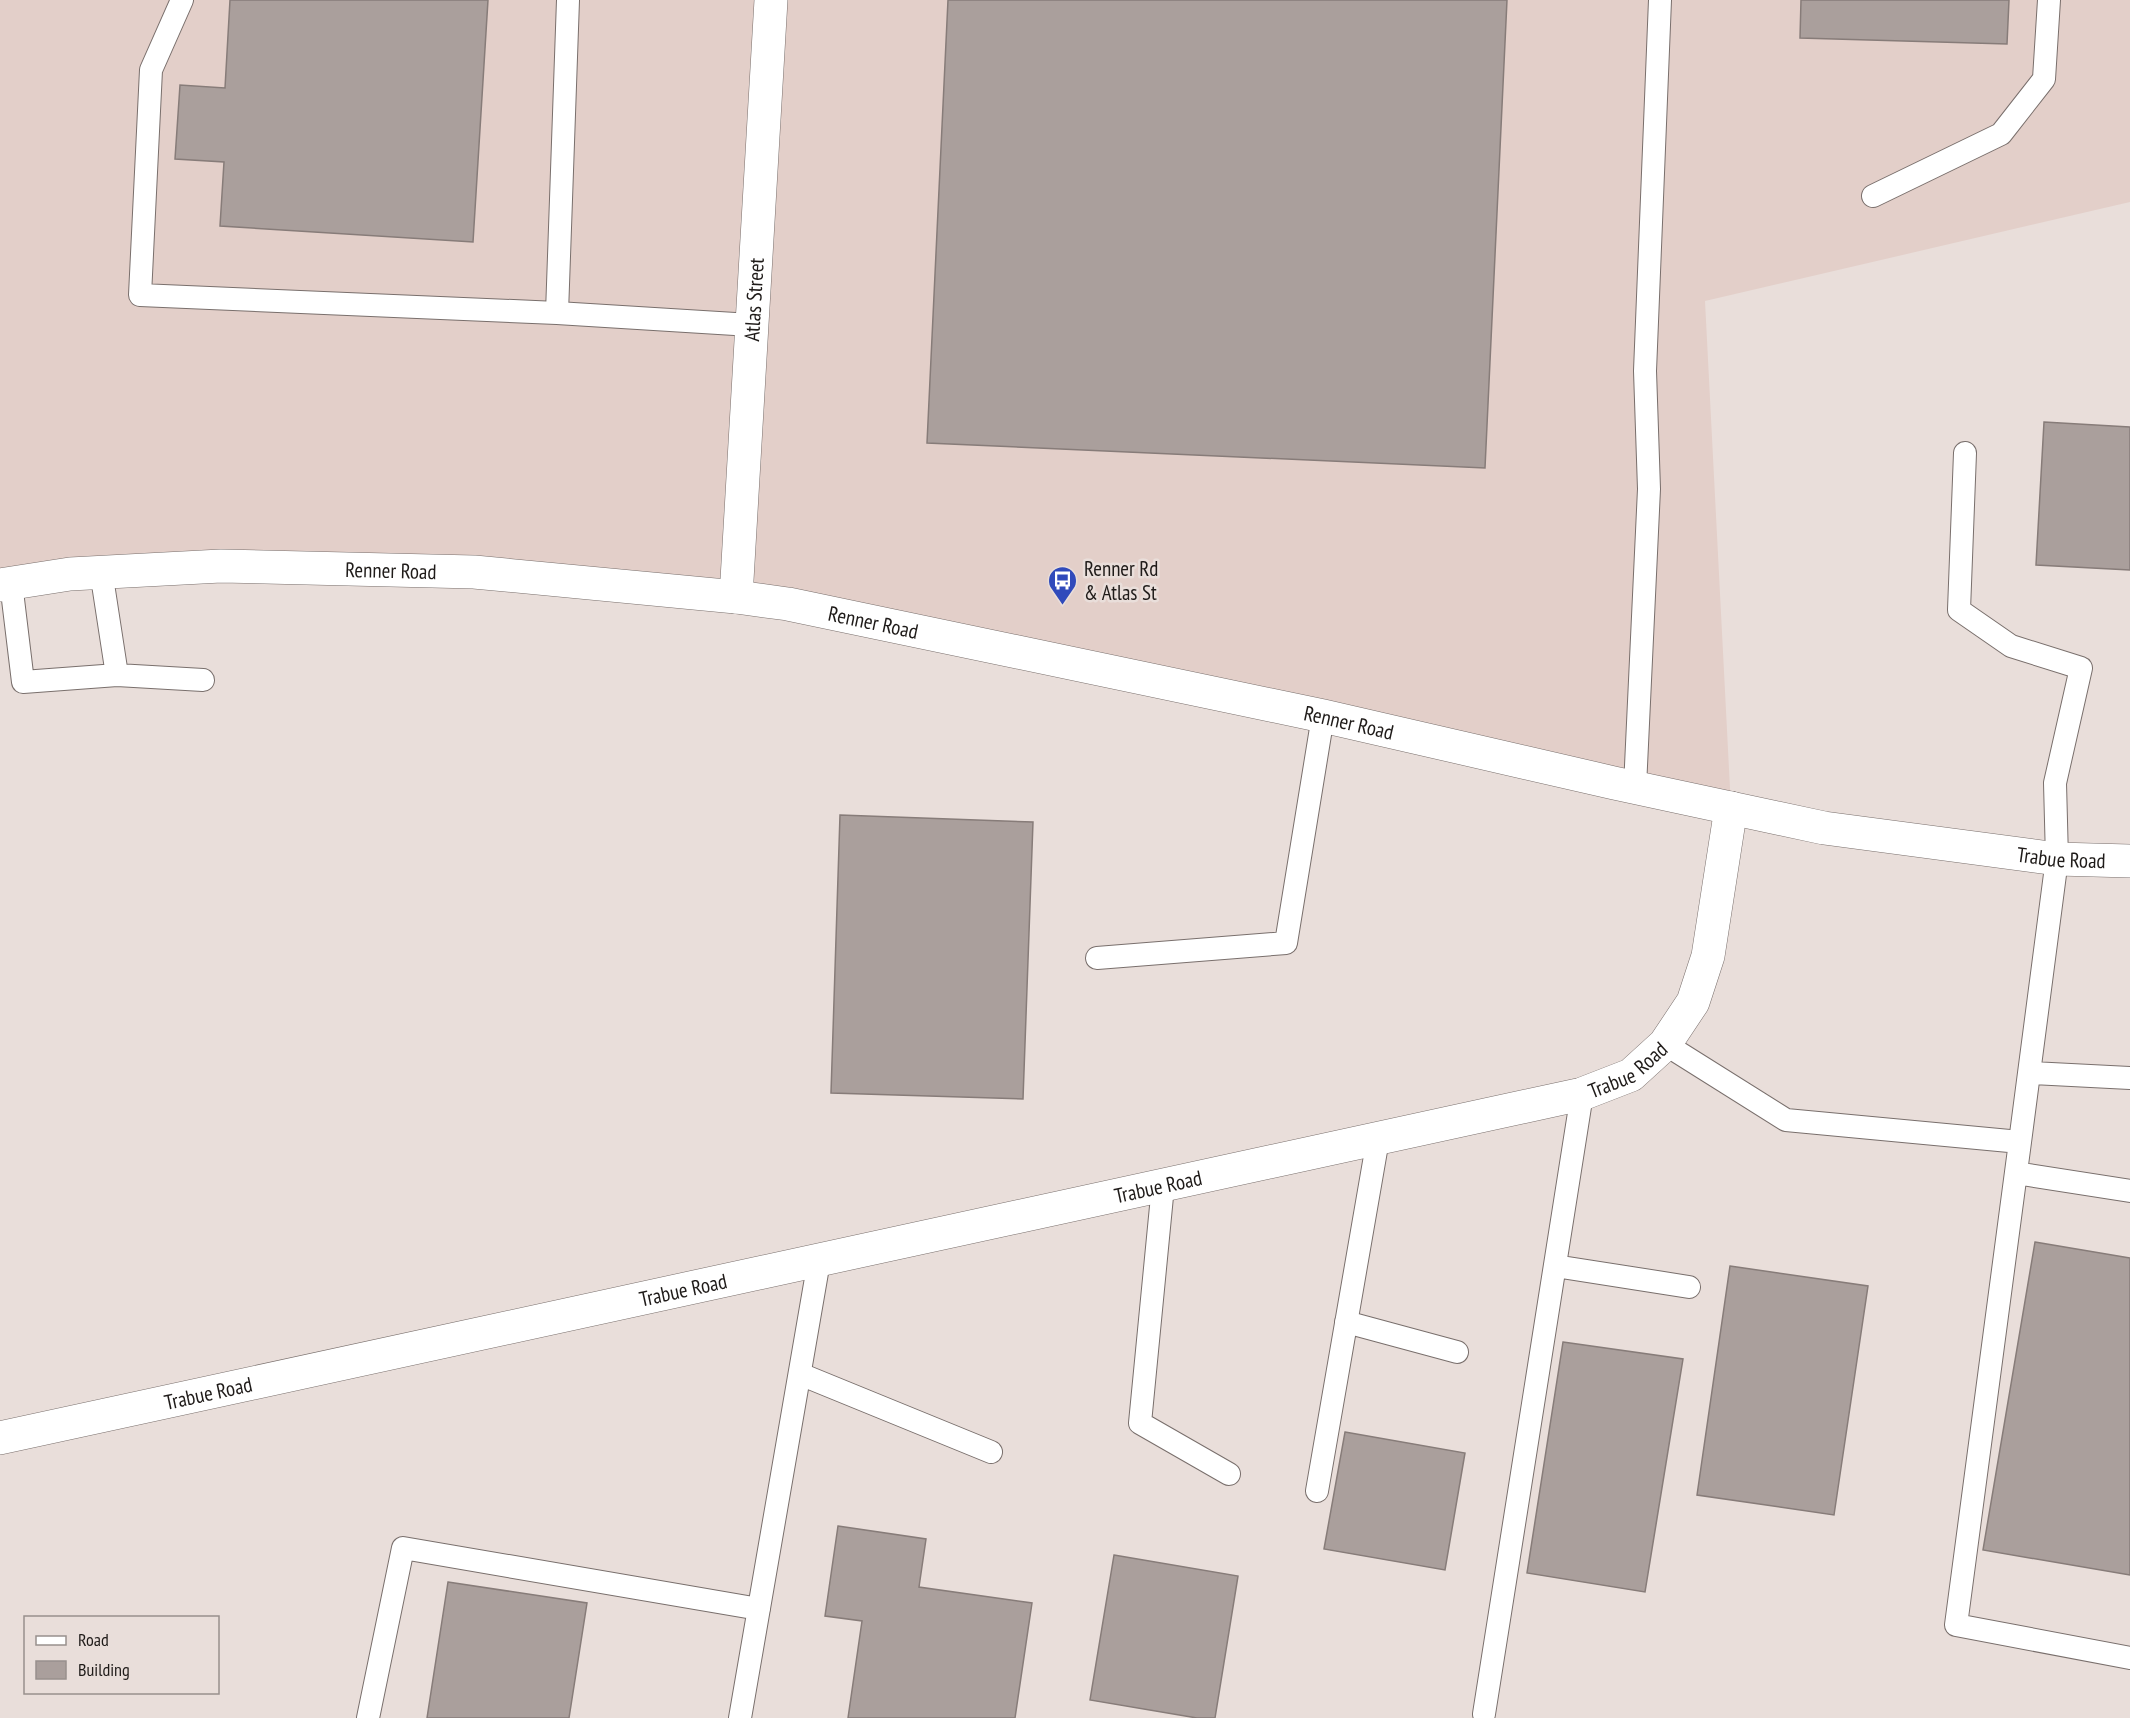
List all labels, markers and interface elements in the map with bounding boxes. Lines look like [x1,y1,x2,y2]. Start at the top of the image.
street label: Atlas Street [738,257,769,342]
street label: Renner Road [345,555,437,585]
place label: Renner Rd & Atlas St [1084,555,1158,606]
bus stop icon: Renner Rd & Atlas St [1047,564,1079,606]
street label: Renner Road [826,599,921,644]
street label: Renner Road [1302,699,1396,745]
street label: Trabue Road [2015,840,2106,874]
street label: Trabue Road [1584,1035,1673,1104]
street label: Trabue Road [1112,1164,1204,1209]
street label: Trabue Road [637,1267,729,1312]
street label: Trabue Road [162,1370,254,1415]
legend [24,1616,219,1694]
text: Road [78,1628,109,1651]
text: Building [78,1658,130,1681]

